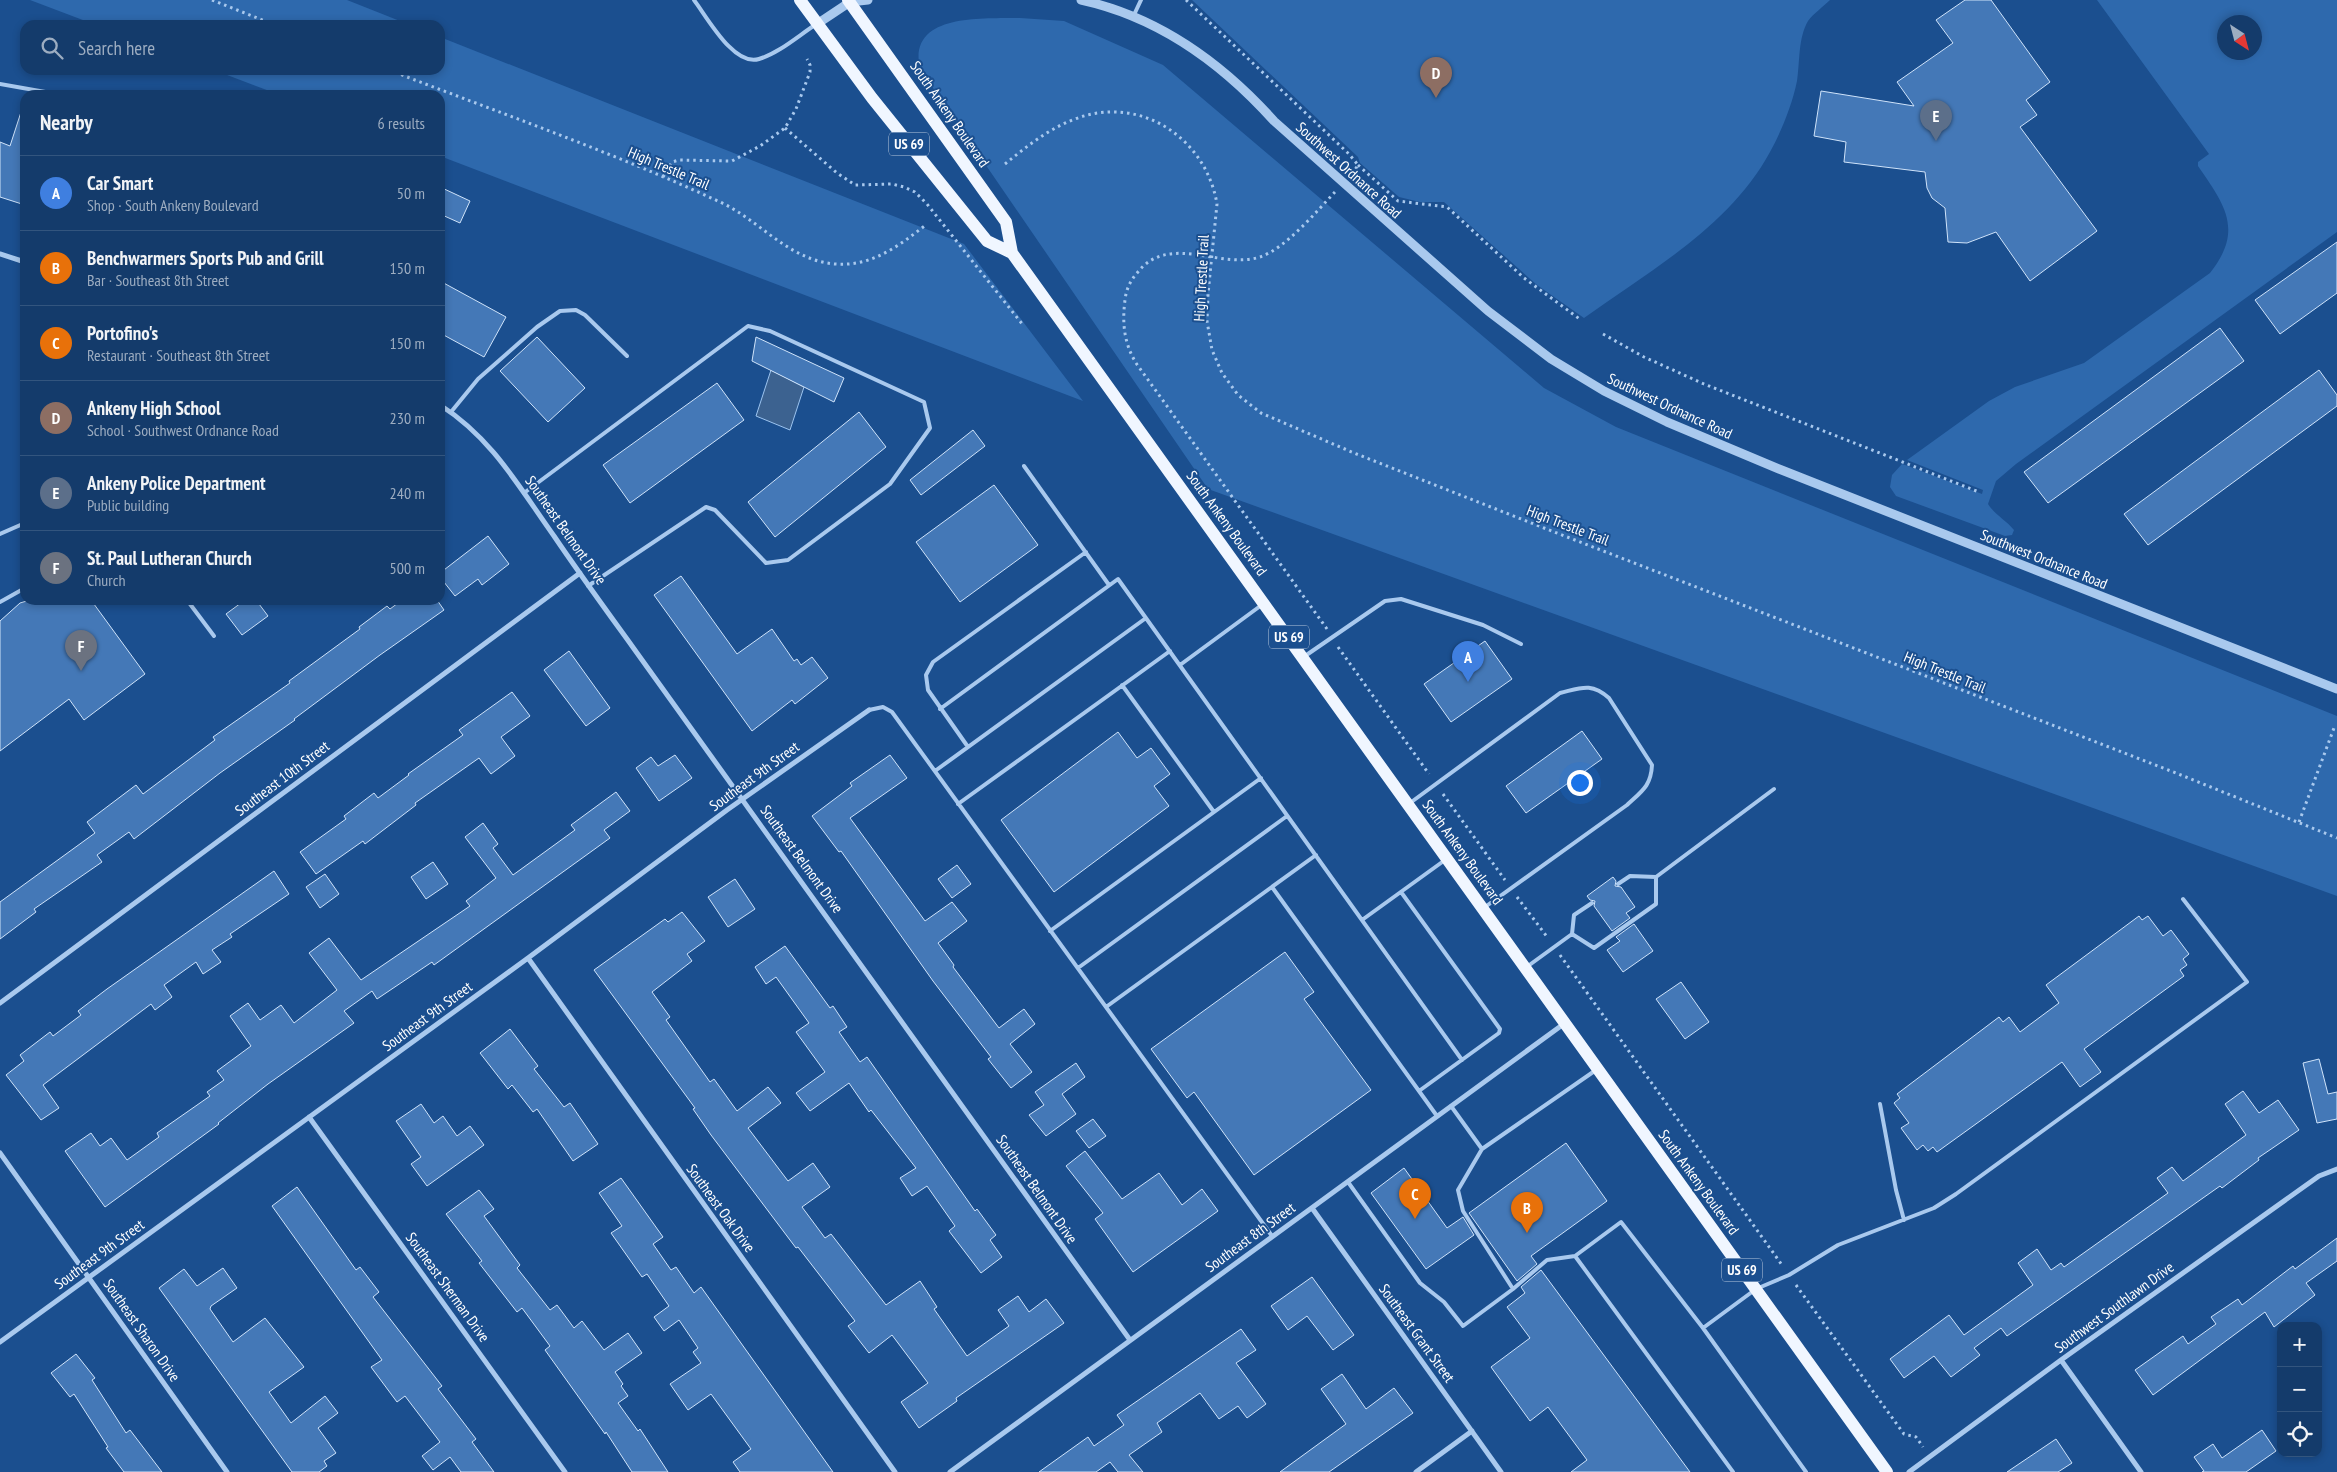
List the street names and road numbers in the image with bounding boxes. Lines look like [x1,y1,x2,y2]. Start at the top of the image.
street label: South Ankeny Boulevard [906,57,994,171]
street label: Southwest Ordnance Road [1292,118,1406,222]
road number: US 69 [889,132,929,156]
street label: High Trestle Trail [625,142,713,194]
street label: High Trestle Trail [1189,234,1213,322]
street label: Southwest Ordnance Road [1605,369,1735,443]
street label: South Ankeny Boulevard [1182,467,1272,579]
street label: Southeast Belmont Drive [521,472,611,588]
street label: High Trestle Trail [1524,501,1612,550]
street label: Southwest Ordnance Road [1978,525,2110,593]
road number: US 69 [1269,626,1309,649]
street label: High Trestle Trail [1901,647,1989,697]
street label: Southeast 10th Street [231,736,333,820]
street label: Southeast 9th Street [705,737,803,815]
street label: South Ankeny Boulevard [1418,796,1508,908]
street label: Southeast Belmont Drive [756,801,848,917]
street label: Southeast 9th Street [378,977,476,1055]
street label: South Ankeny Boulevard [1654,1126,1744,1238]
street label: Southeast Belmont Drive [992,1131,1082,1247]
street label: Southeast Oak Drive [683,1160,759,1256]
street label: Southeast 8th Street [1201,1198,1299,1276]
street label: Southeast 9th Street [50,1215,148,1293]
street label: Southeast Sherman Drive [402,1228,494,1346]
street label: Southwest Southlawn Drive [2051,1257,2177,1357]
road number: US 69 [1722,1258,1762,1282]
street label: Southeast Sharon Drive [99,1275,185,1385]
street label: Southeast Grant Street [1375,1280,1459,1386]

